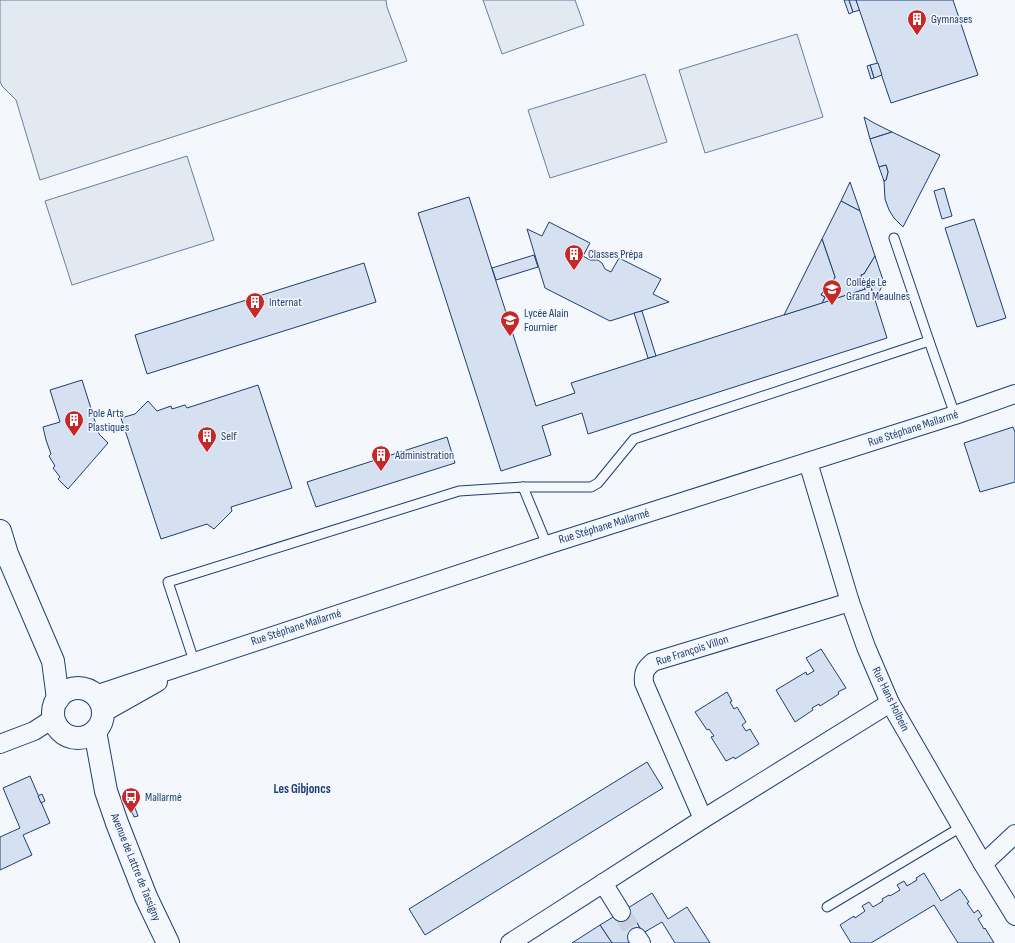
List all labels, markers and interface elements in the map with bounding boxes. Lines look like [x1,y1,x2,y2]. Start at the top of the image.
building icon: Gymnases [906,8,928,36]
place label: Gymnases [931,12,972,27]
building icon: Classes Prépa [563,243,585,271]
place label: Classes Prépa [588,247,643,262]
place label: Collège Le Grand Meaulnes [846,275,910,304]
school or university icon: Collège Le Grand Meaulnes [821,278,843,306]
building icon: Internat [244,291,266,319]
place label: Internat [269,295,302,310]
place label: Lycée Alain Fournier [524,306,569,335]
school or university icon: Lycée Alain Fournier [499,309,521,337]
place label: Pole Arts Plastiques [88,406,129,435]
street label: Rue Stéphane Mallarmé [866,407,960,450]
building icon: Pole Arts Plastiques [63,409,85,437]
building icon: Self [196,425,218,453]
place label: Self [221,429,237,444]
building icon: Administration [370,444,392,472]
place label: Administration [394,448,454,463]
street label: Rue Stéphane Mallarmé [557,505,652,547]
street label: Rue Stéphane Mallarmé [249,606,343,649]
street label: Rue François Villon [654,632,730,669]
street label: Rue Hans Holbein [869,665,913,734]
district label: Les Gibjoncs [273,781,331,797]
bus stop icon: Mallarmé [120,786,142,814]
place label: Mallarmé [145,790,182,805]
street label: Avenue de Lattre de Tassigny [107,810,164,924]

